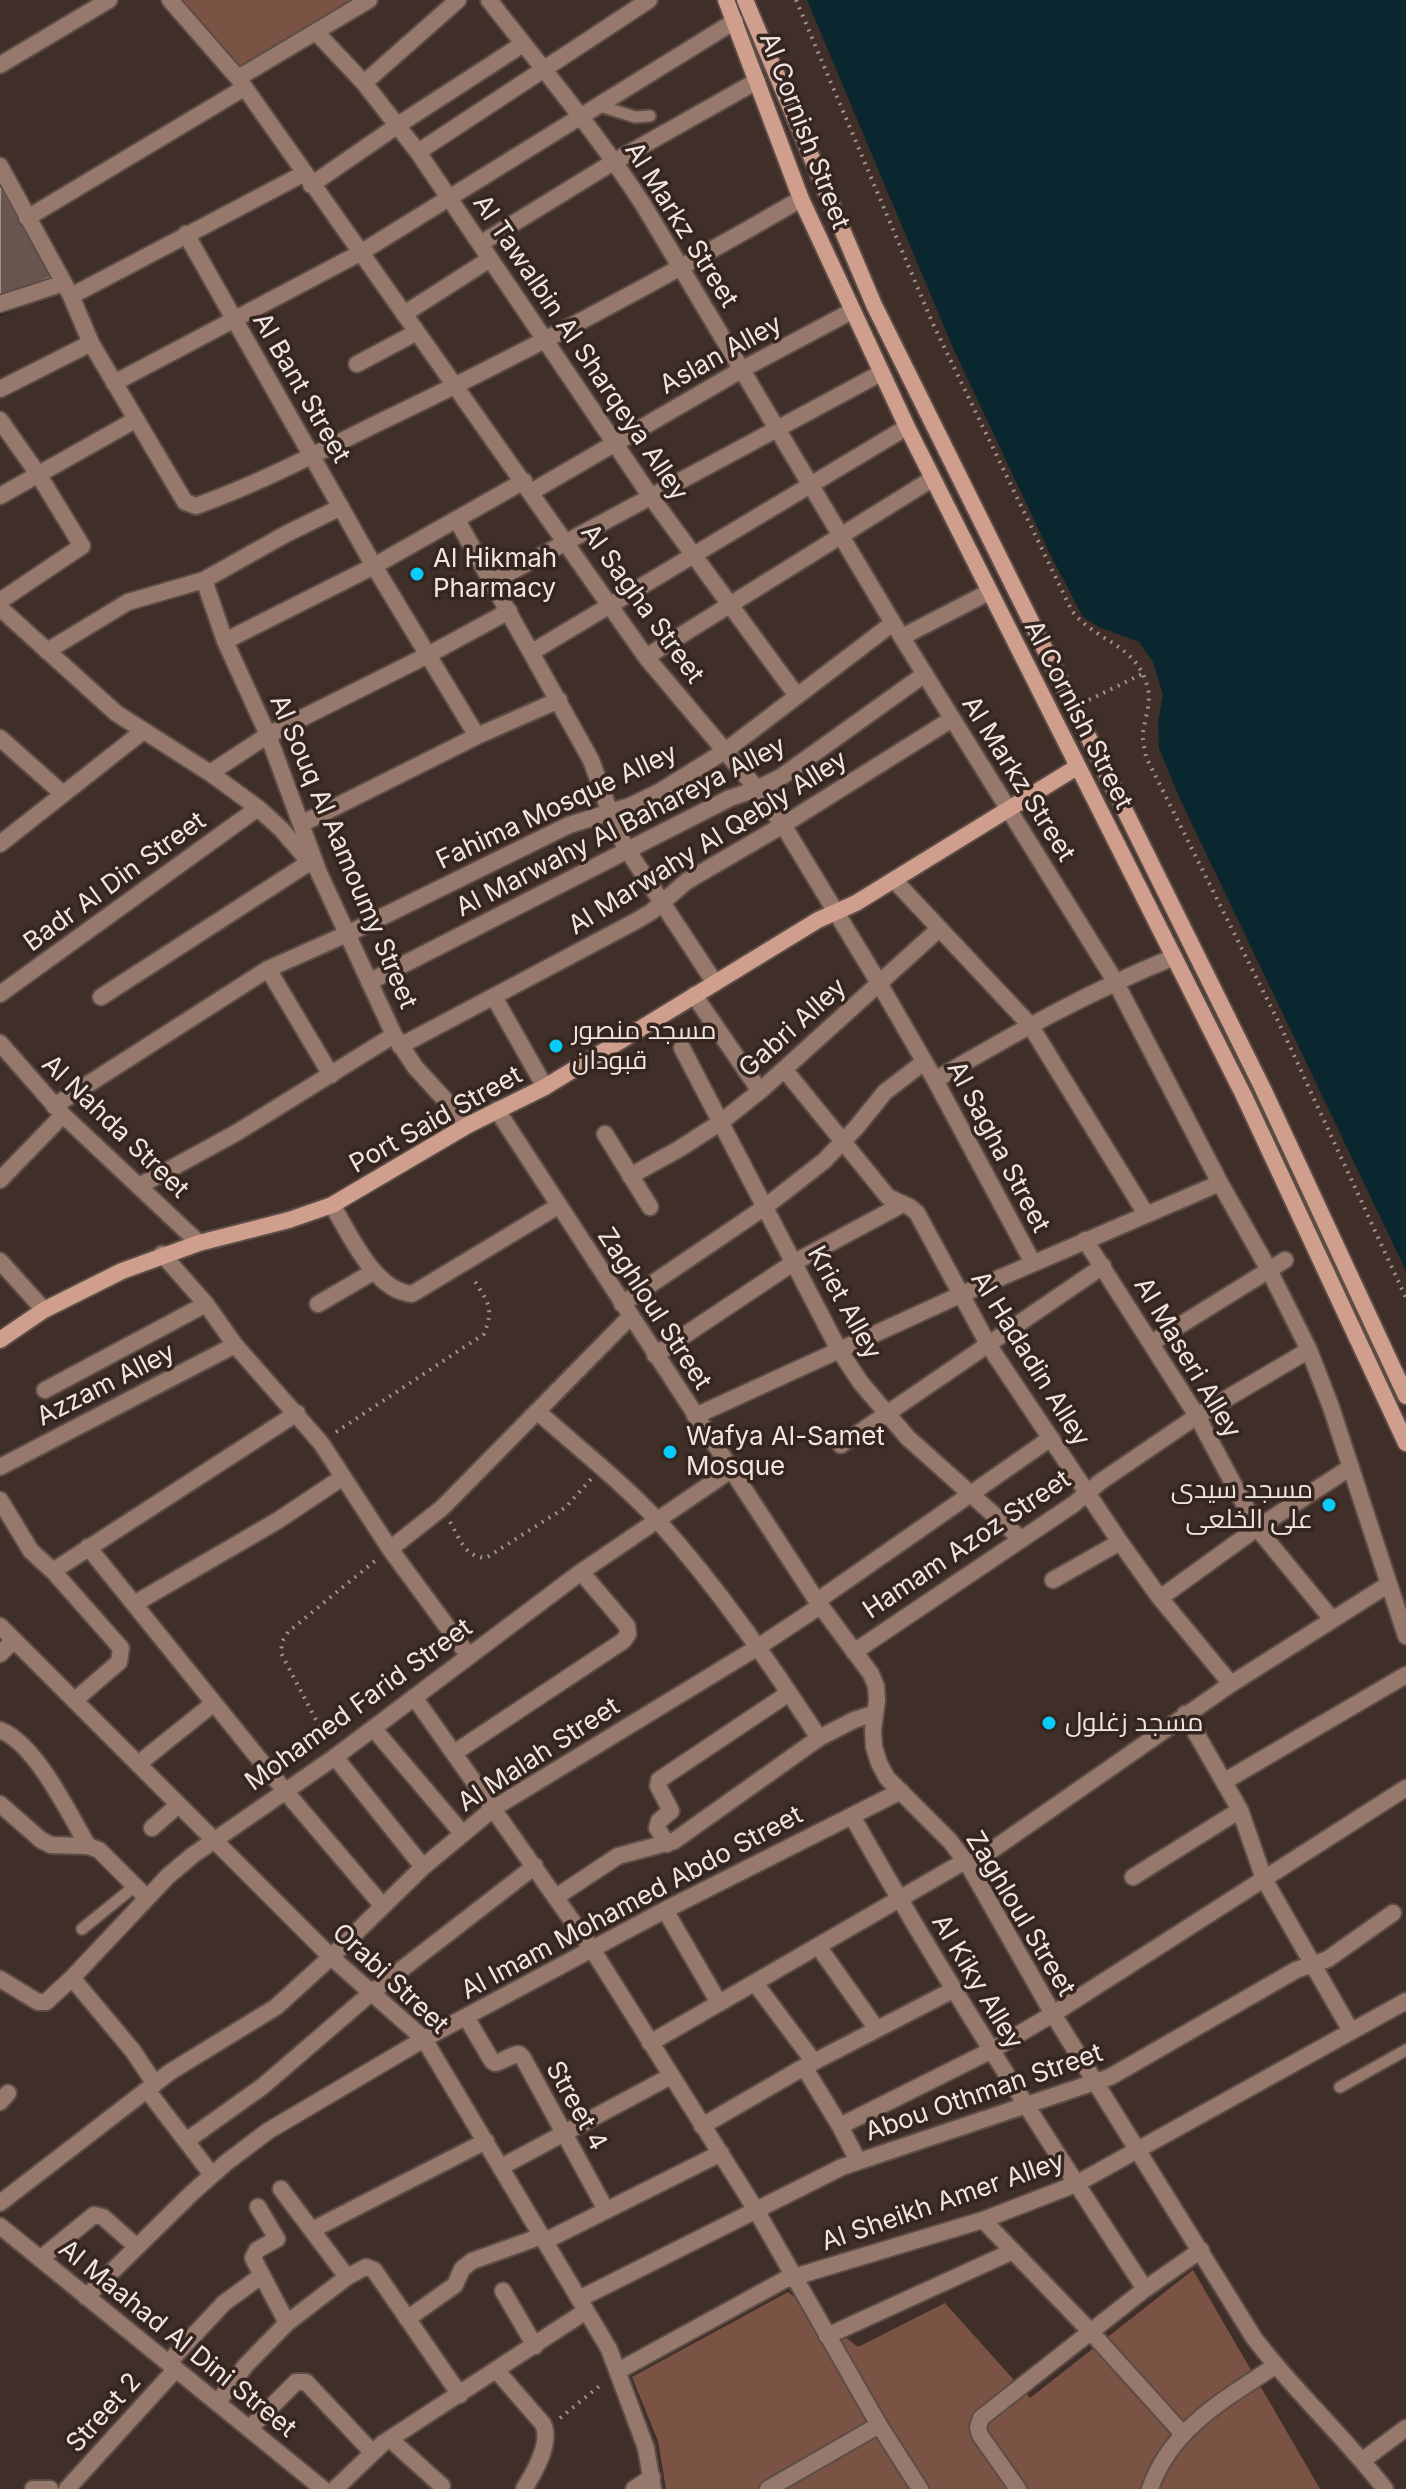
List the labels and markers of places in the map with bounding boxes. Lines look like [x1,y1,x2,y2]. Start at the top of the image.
place label: Al Hikmah Pharmacy [433,543,557,604]
marker: Al Hikmah Pharmacy [408,565,426,583]
place label: مسجد منصور قبودان [572,1015,716,1076]
marker: مسجد منصور قبودان [547,1037,565,1055]
place label: Wafya Al-Samet Mosque [686,1421,885,1482]
marker: Wafya Al-Samet Mosque [661,1443,679,1461]
place label: مسجد سيدى على الخلعى [1171,1474,1313,1536]
marker: مسجد سيدى على الخلعى [1320,1496,1338,1514]
place label: مسجد زغلول [1065,1707,1204,1739]
marker: مسجد زغلول [1040,1714,1058,1732]

